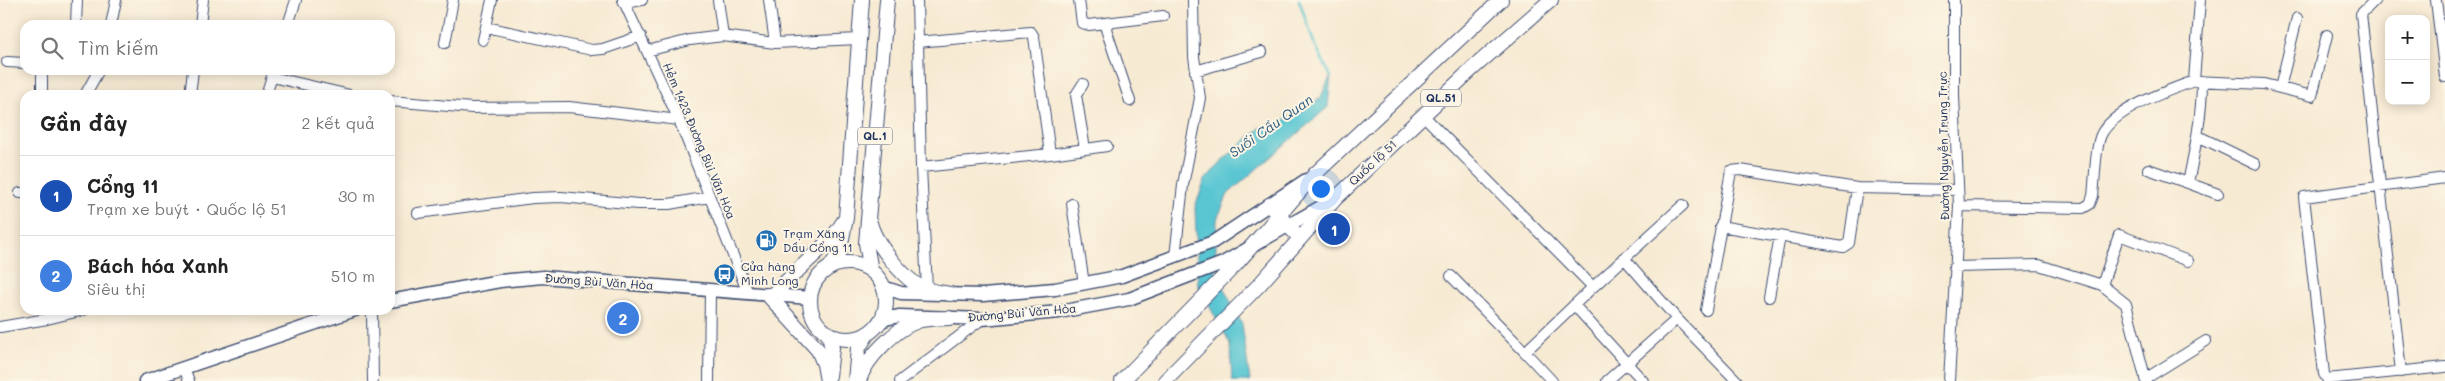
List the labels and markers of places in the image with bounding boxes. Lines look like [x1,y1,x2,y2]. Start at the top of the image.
pin: 1 [1318,210,1350,248]
place label: Trạm Xăng Dầu Cổng 11 [783,225,853,255]
fuel station icon: Trạm Xăng Dầu Cổng 11 [755,229,779,253]
place label: Cửa hàng Minh Long [741,258,799,288]
bus stop icon: Cửa hàng Minh Long [713,262,737,286]
pin: 2 [607,299,639,337]

